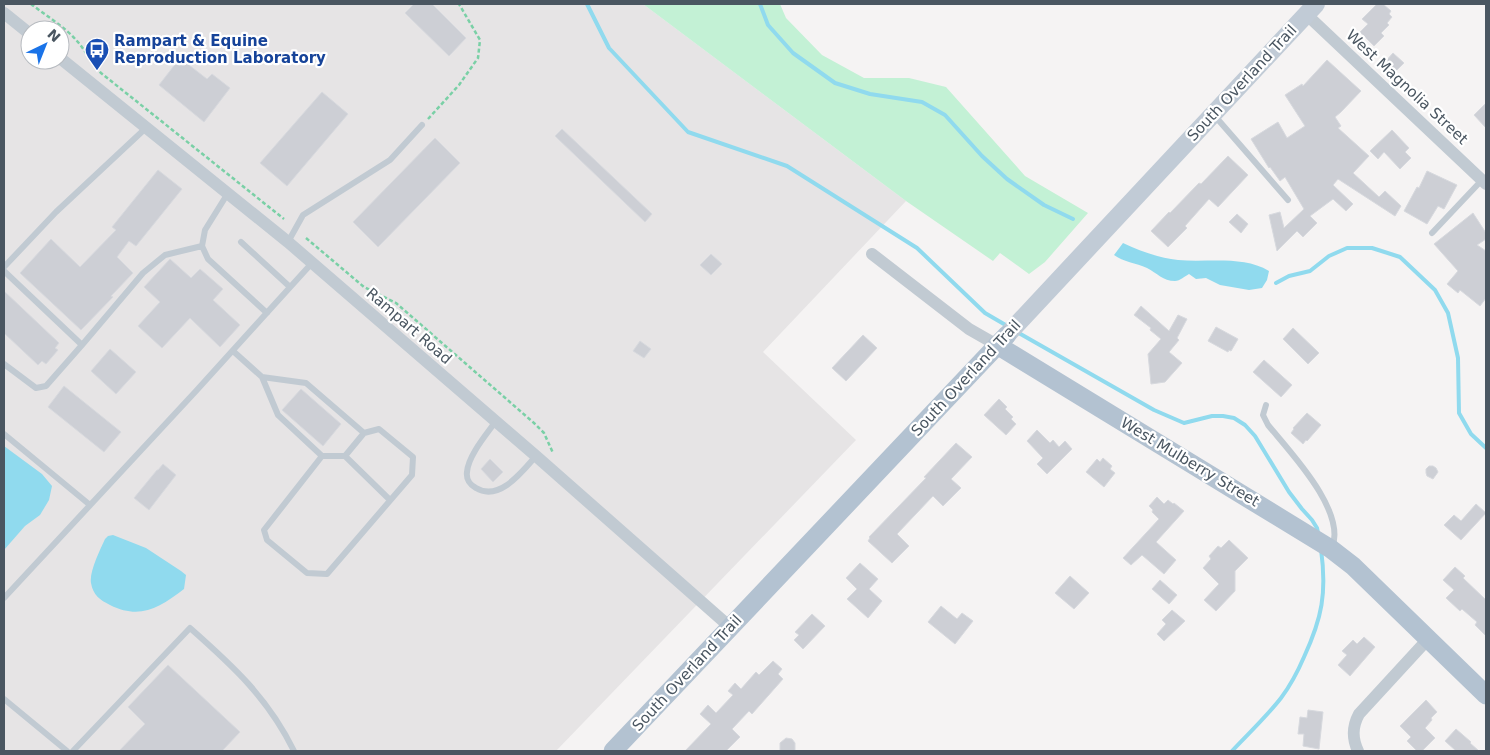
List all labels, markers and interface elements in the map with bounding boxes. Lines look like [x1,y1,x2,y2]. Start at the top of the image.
north arrow [20,20,70,70]
street label: South Overland Trail [1184,21,1300,145]
text: N [44,26,64,45]
street label: West Magnolia Street [1342,26,1472,148]
place label: Rampart & Equine Reproduction Laboratory [114,32,326,67]
bus stop icon: Rampart & Equine Reproduction Laboratory [84,37,110,71]
street label: Rampart Road [363,284,455,368]
street label: South Overland Trail [908,316,1024,440]
street label: West Mulberry Street [1118,414,1263,511]
street label: South Overland Trail [629,611,745,735]

